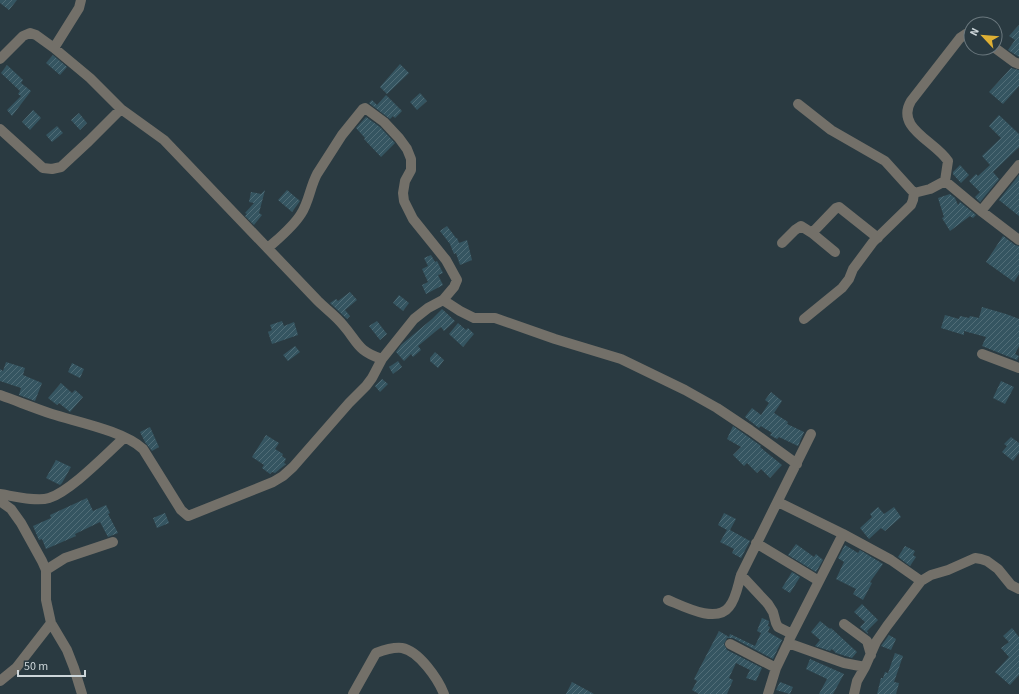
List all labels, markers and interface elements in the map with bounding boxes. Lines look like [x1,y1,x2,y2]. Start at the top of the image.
north arrow [963,16,1003,56]
text: N [966,25,983,38]
scale bar [18,652,85,678]
text: 50 m [24,658,48,675]

